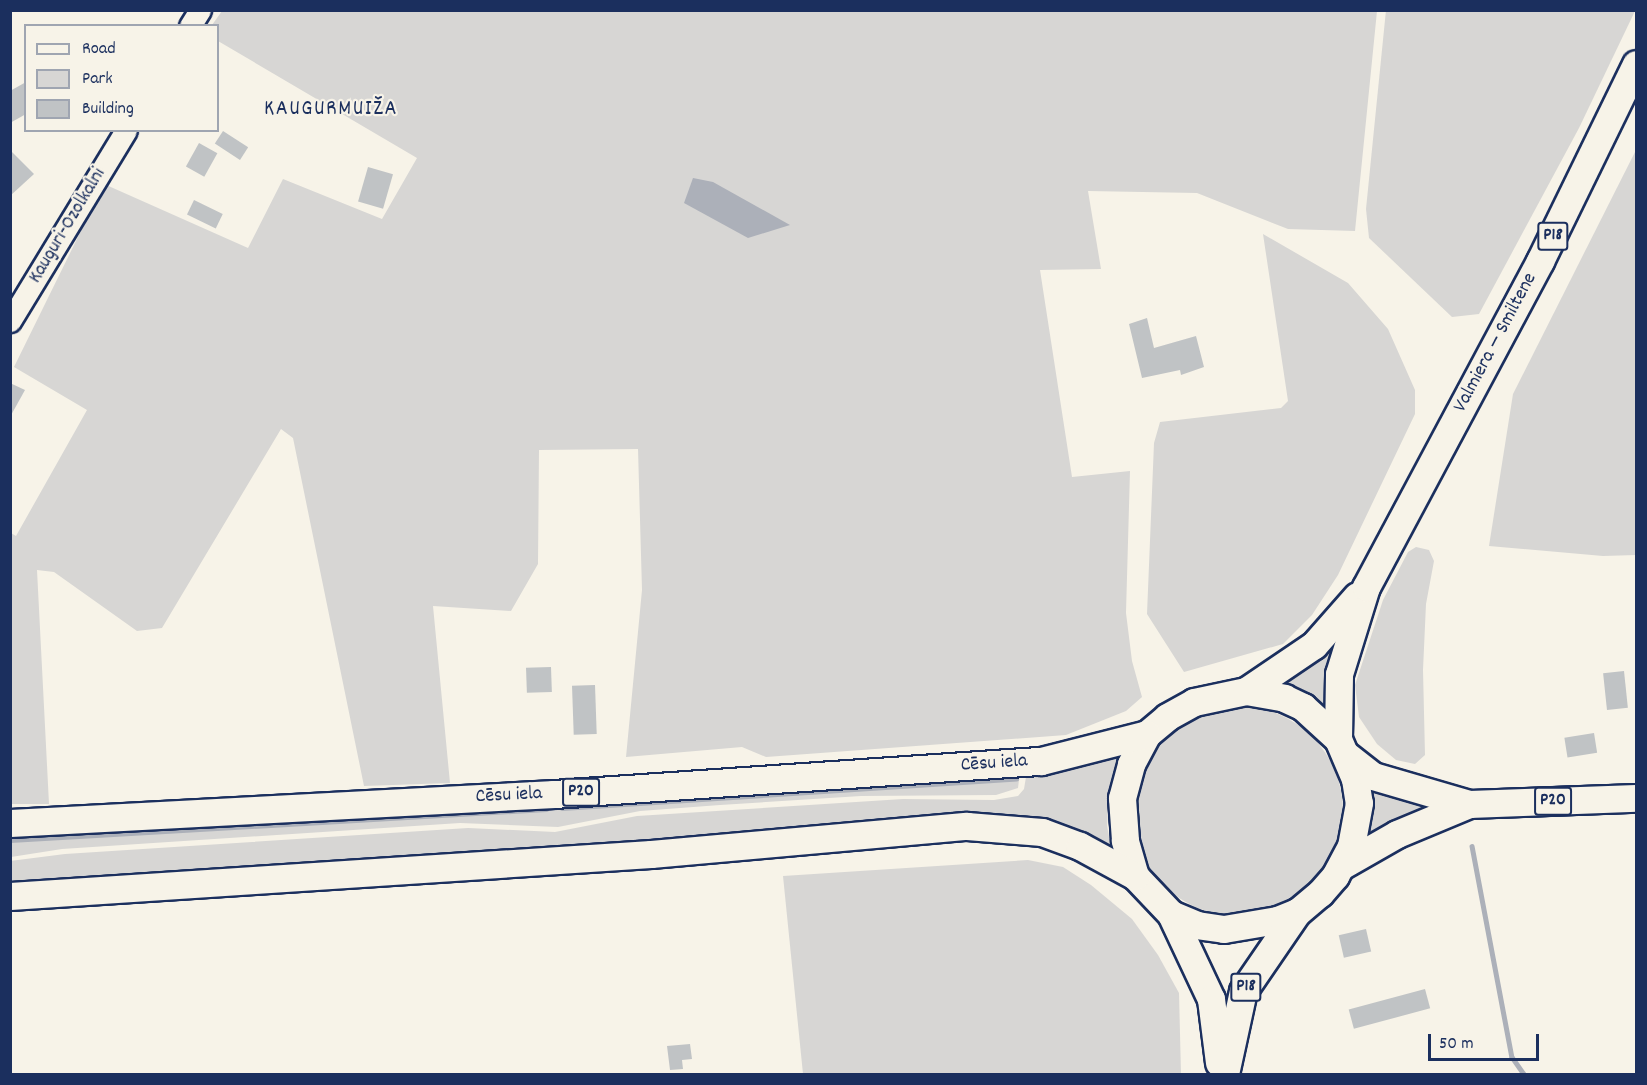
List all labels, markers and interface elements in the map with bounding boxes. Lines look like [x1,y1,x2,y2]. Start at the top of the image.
legend [24,24,219,132]
text: Road [82,37,116,62]
text: Park [82,67,113,92]
text: Building [82,97,134,122]
district label: KAUGURMUIŽA [264,97,398,123]
street label: Kauguri-Ozolkalni [24,164,112,288]
road number: P18 [1536,221,1570,251]
street label: Valmiera — Smiltene [1449,269,1543,417]
street label: Cēsu iela [960,750,1028,778]
road number: P20 [562,777,600,807]
street label: Cēsu iela [475,782,543,810]
road number: P20 [1534,786,1572,816]
road number: P18 [1230,972,1262,1002]
scale bar [1431,1022,1542,1060]
text: 50 m [1439,1032,1474,1057]

